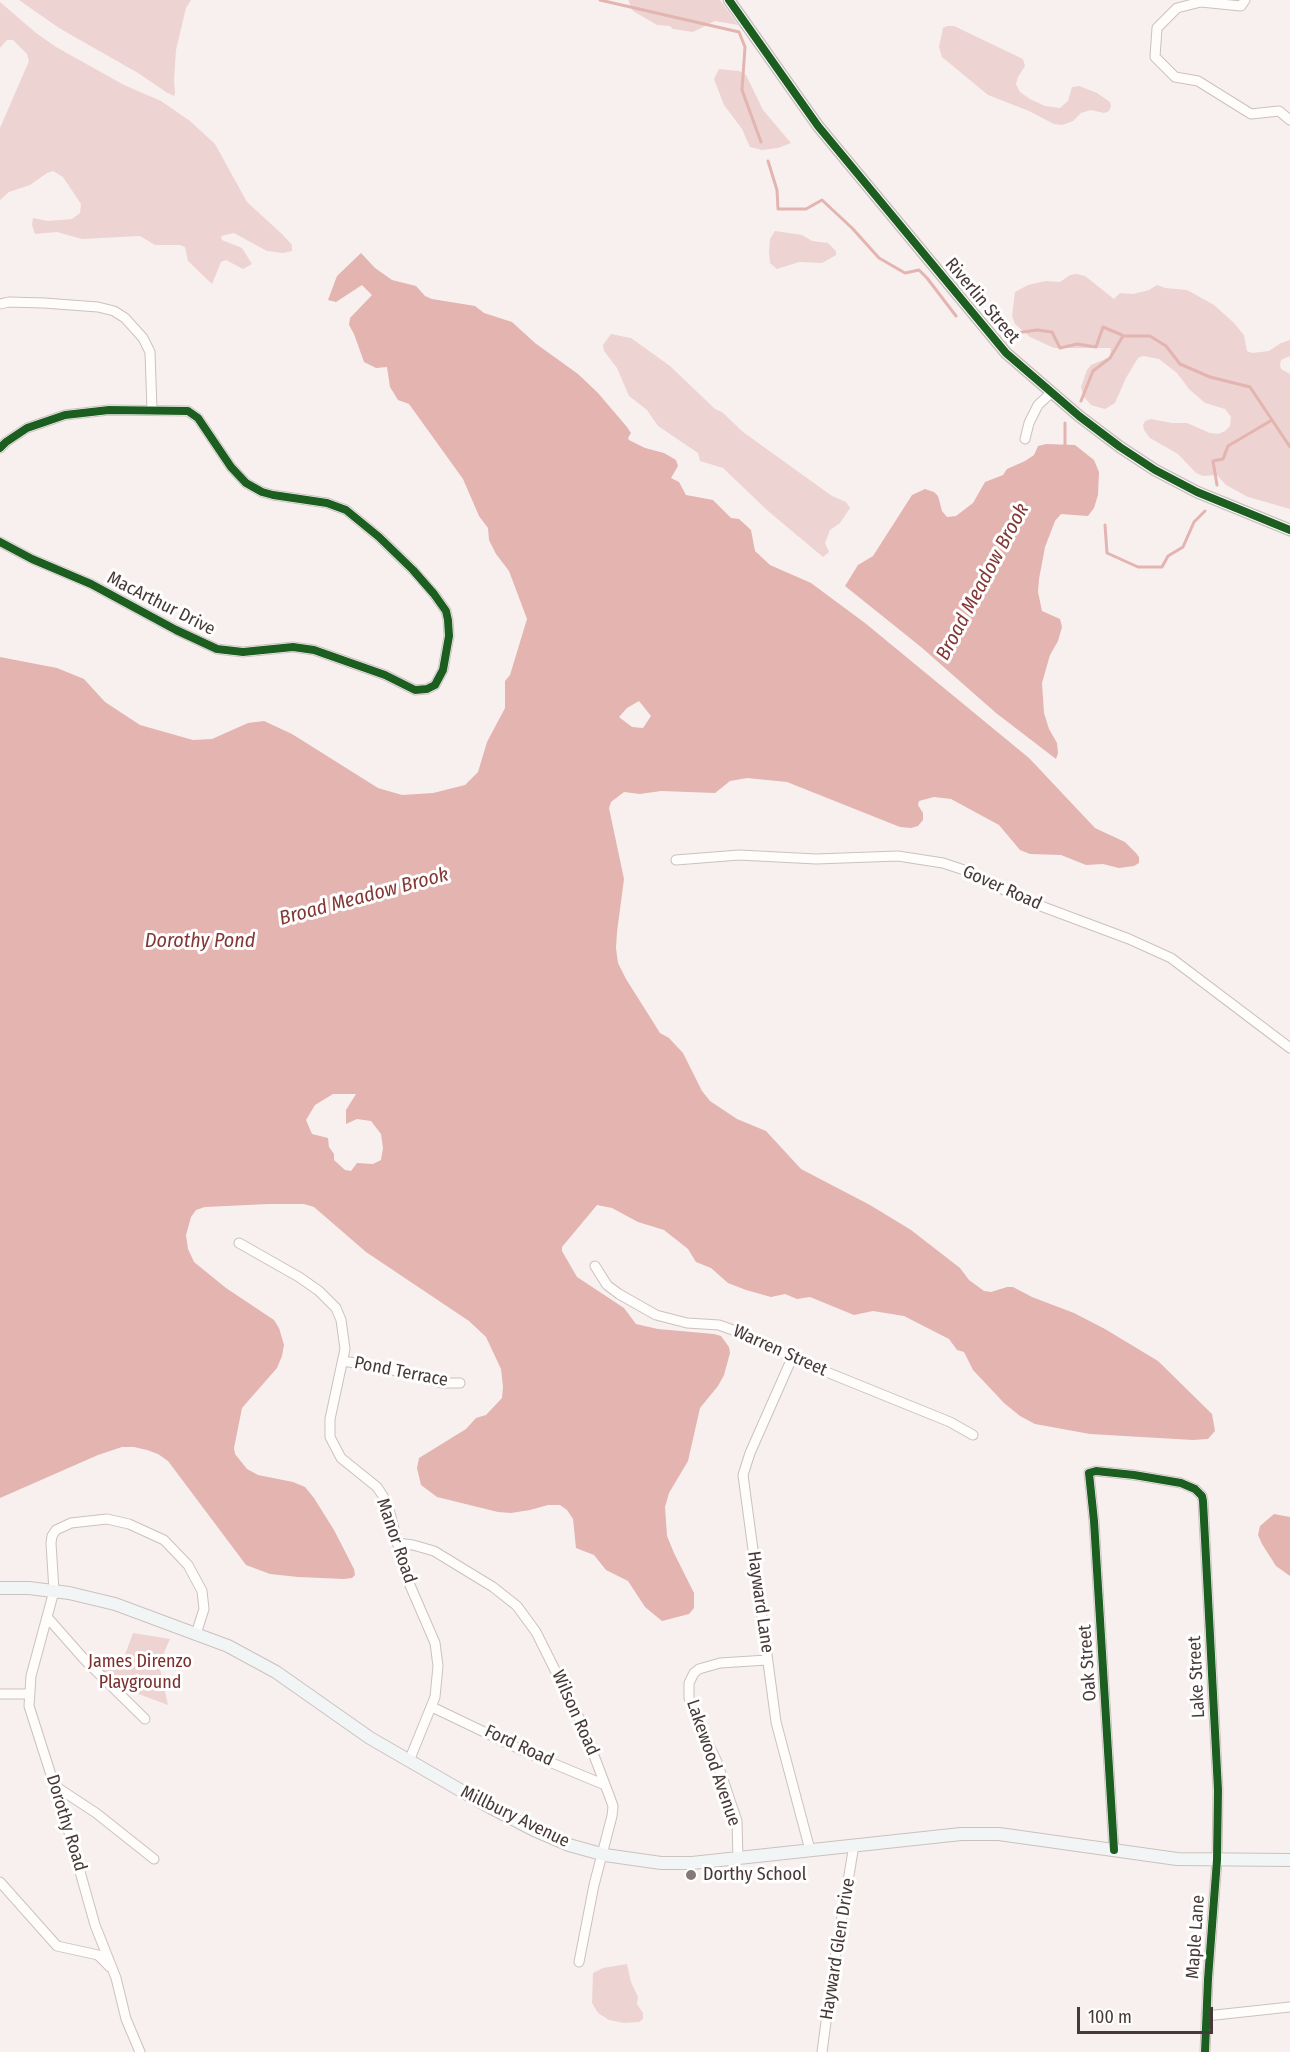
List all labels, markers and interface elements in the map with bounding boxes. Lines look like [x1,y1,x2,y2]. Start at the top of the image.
street label: Riverlin Street [940,254,1024,348]
water label: Broad Meadow Brook [932,499,1034,665]
street label: MacArthur Drive [103,567,219,641]
street label: Gover Road [959,861,1045,915]
water label: Broad Meadow Brook [277,863,451,931]
water label: Dorothy Pond [145,929,255,953]
street label: Warren Street [730,1321,830,1381]
street label: Pond Terrace [352,1352,450,1392]
street label: Manor Road [371,1496,421,1586]
street label: Hayward Lane [742,1550,778,1654]
street label: Oak Street [1075,1624,1101,1702]
street label: Lake Street [1184,1635,1210,1719]
park label: James Direnzo Playground [88,1651,192,1694]
street label: Wilson Road [547,1667,603,1759]
street label: Lakewood Avenue [681,1697,745,1829]
street label: Ford Road [481,1721,557,1771]
street label: Dorothy Road [41,1772,91,1874]
street label: Millbury Avenue [457,1781,573,1853]
place label: Dorthy School [703,1864,807,1886]
marker: Dorthy School [684,1868,698,1882]
street label: Hayward Glen Drive [816,1877,860,2021]
street label: Maple Lane [1182,1894,1210,1980]
scale bar [1080,1995,1216,2033]
text: 100 m [1088,2006,1132,2028]

